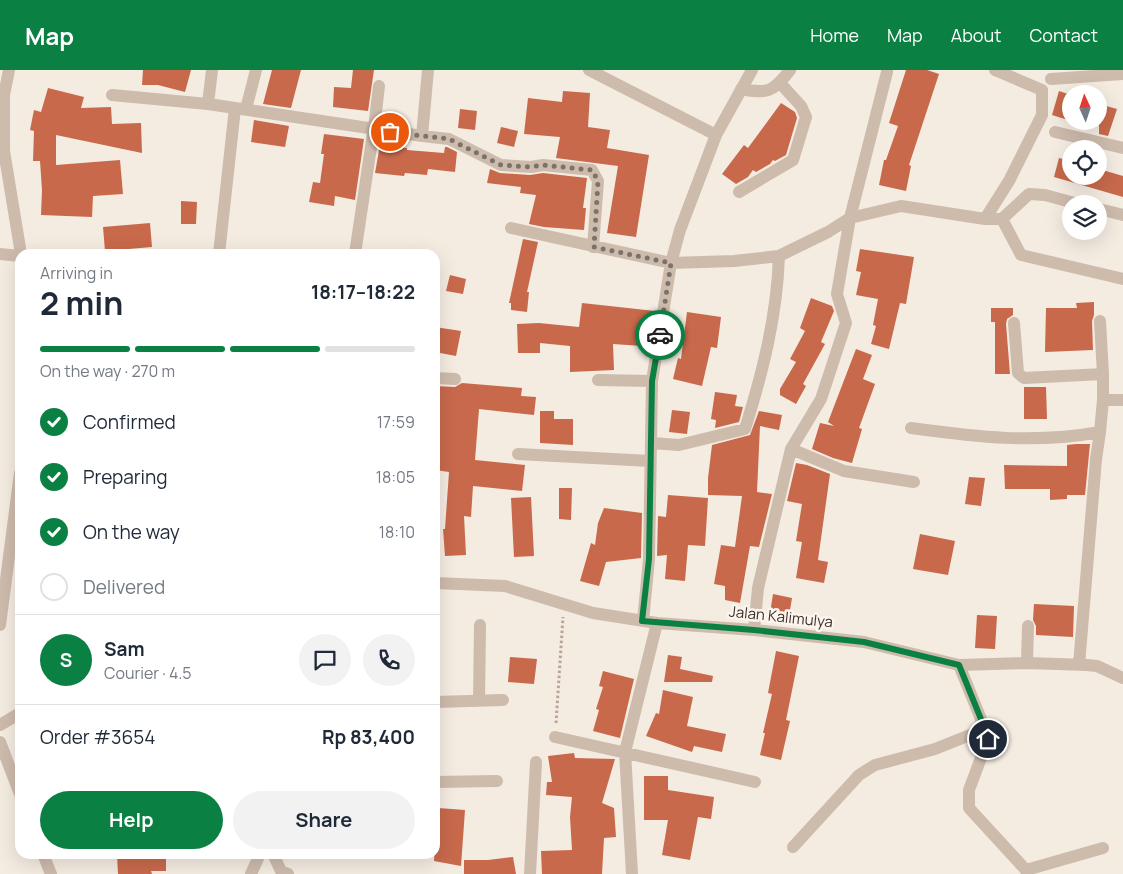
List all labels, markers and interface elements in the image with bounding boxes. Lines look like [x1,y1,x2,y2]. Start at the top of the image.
text: Map [25,19,74,52]
text: Home [810,23,859,47]
text: Map [887,23,923,47]
text: About [951,23,1001,47]
text: Contact [1029,23,1098,47]
north arrow [1062,85,1108,130]
map controls [1062,85,1107,240]
pin [369,111,411,153]
icon: bag [376,118,404,146]
button: locate [1062,140,1107,185]
button: layers [1062,195,1107,240]
text: Arriving in [40,262,113,284]
text: 18:17–18:22 [311,279,415,305]
text: 2 min [40,281,123,325]
courier [635,310,685,360]
icon: car [646,321,674,349]
text: On the way · 270 m [40,360,175,382]
icon: check [40,408,68,436]
text: Confirmed [83,409,176,435]
text: 17:59 [377,411,415,433]
icon: check [40,463,68,491]
text: Preparing [83,464,168,490]
text: 18:05 [376,466,415,488]
icon: check [40,518,68,546]
text: On the way [83,519,180,545]
text: 18:10 [379,521,415,543]
text: Delivered [83,574,165,600]
street label: Jalan Kalimulya [728,601,834,632]
button: chat [299,634,351,686]
button: phone [363,634,415,686]
text: Sam [104,636,145,662]
text: S [60,647,72,673]
text: Courier · 4.5 [104,662,191,684]
pin [967,718,1009,760]
text: Order #3654 [40,724,155,750]
text: Rp 83,400 [322,724,415,750]
icon: home [974,725,1002,753]
button: Help [40,791,223,849]
button: Share [233,791,415,849]

